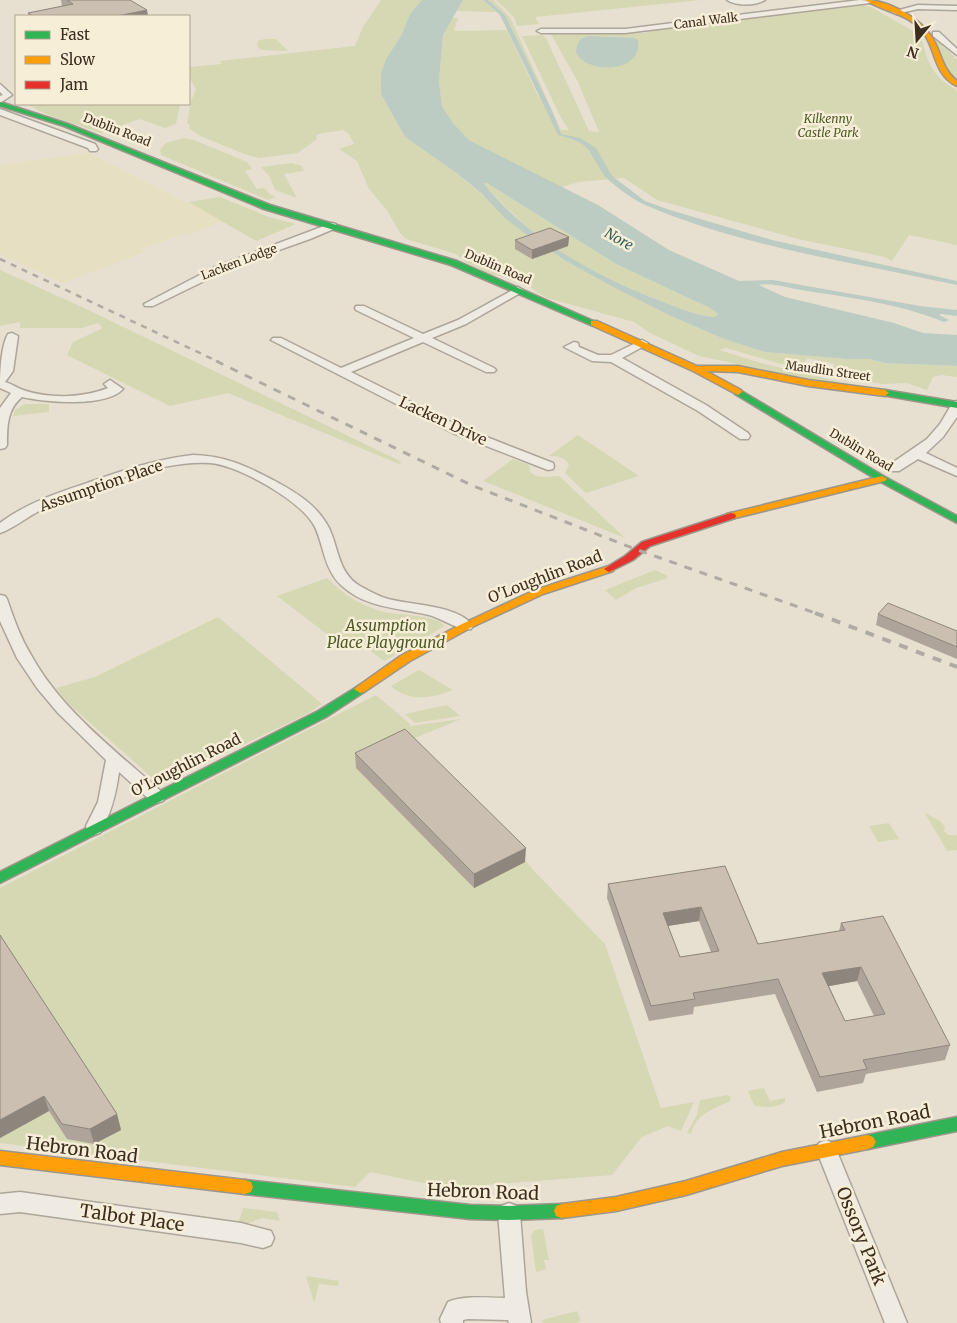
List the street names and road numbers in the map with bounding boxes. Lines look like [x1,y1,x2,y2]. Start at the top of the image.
street label: Canal Walk [673,9,739,32]
street label: Dublin Road [81,110,153,149]
street label: Lacken Lodge [199,240,279,283]
street label: Dublin Road [463,246,534,287]
street label: Maudlin Street [785,357,872,384]
street label: Lacken Drive [396,392,490,449]
street label: Dublin Road [827,425,896,474]
street label: Assumption Place [36,456,165,516]
street label: O'Loughlin Road [485,546,605,607]
street label: O'Loughlin Road [128,729,244,800]
street label: Hebron Road [818,1099,932,1144]
street label: Hebron Road [25,1131,139,1168]
street label: Hebron Road [427,1178,540,1205]
street label: Ossory Park [831,1183,892,1289]
street label: Talbot Place [78,1199,186,1236]

